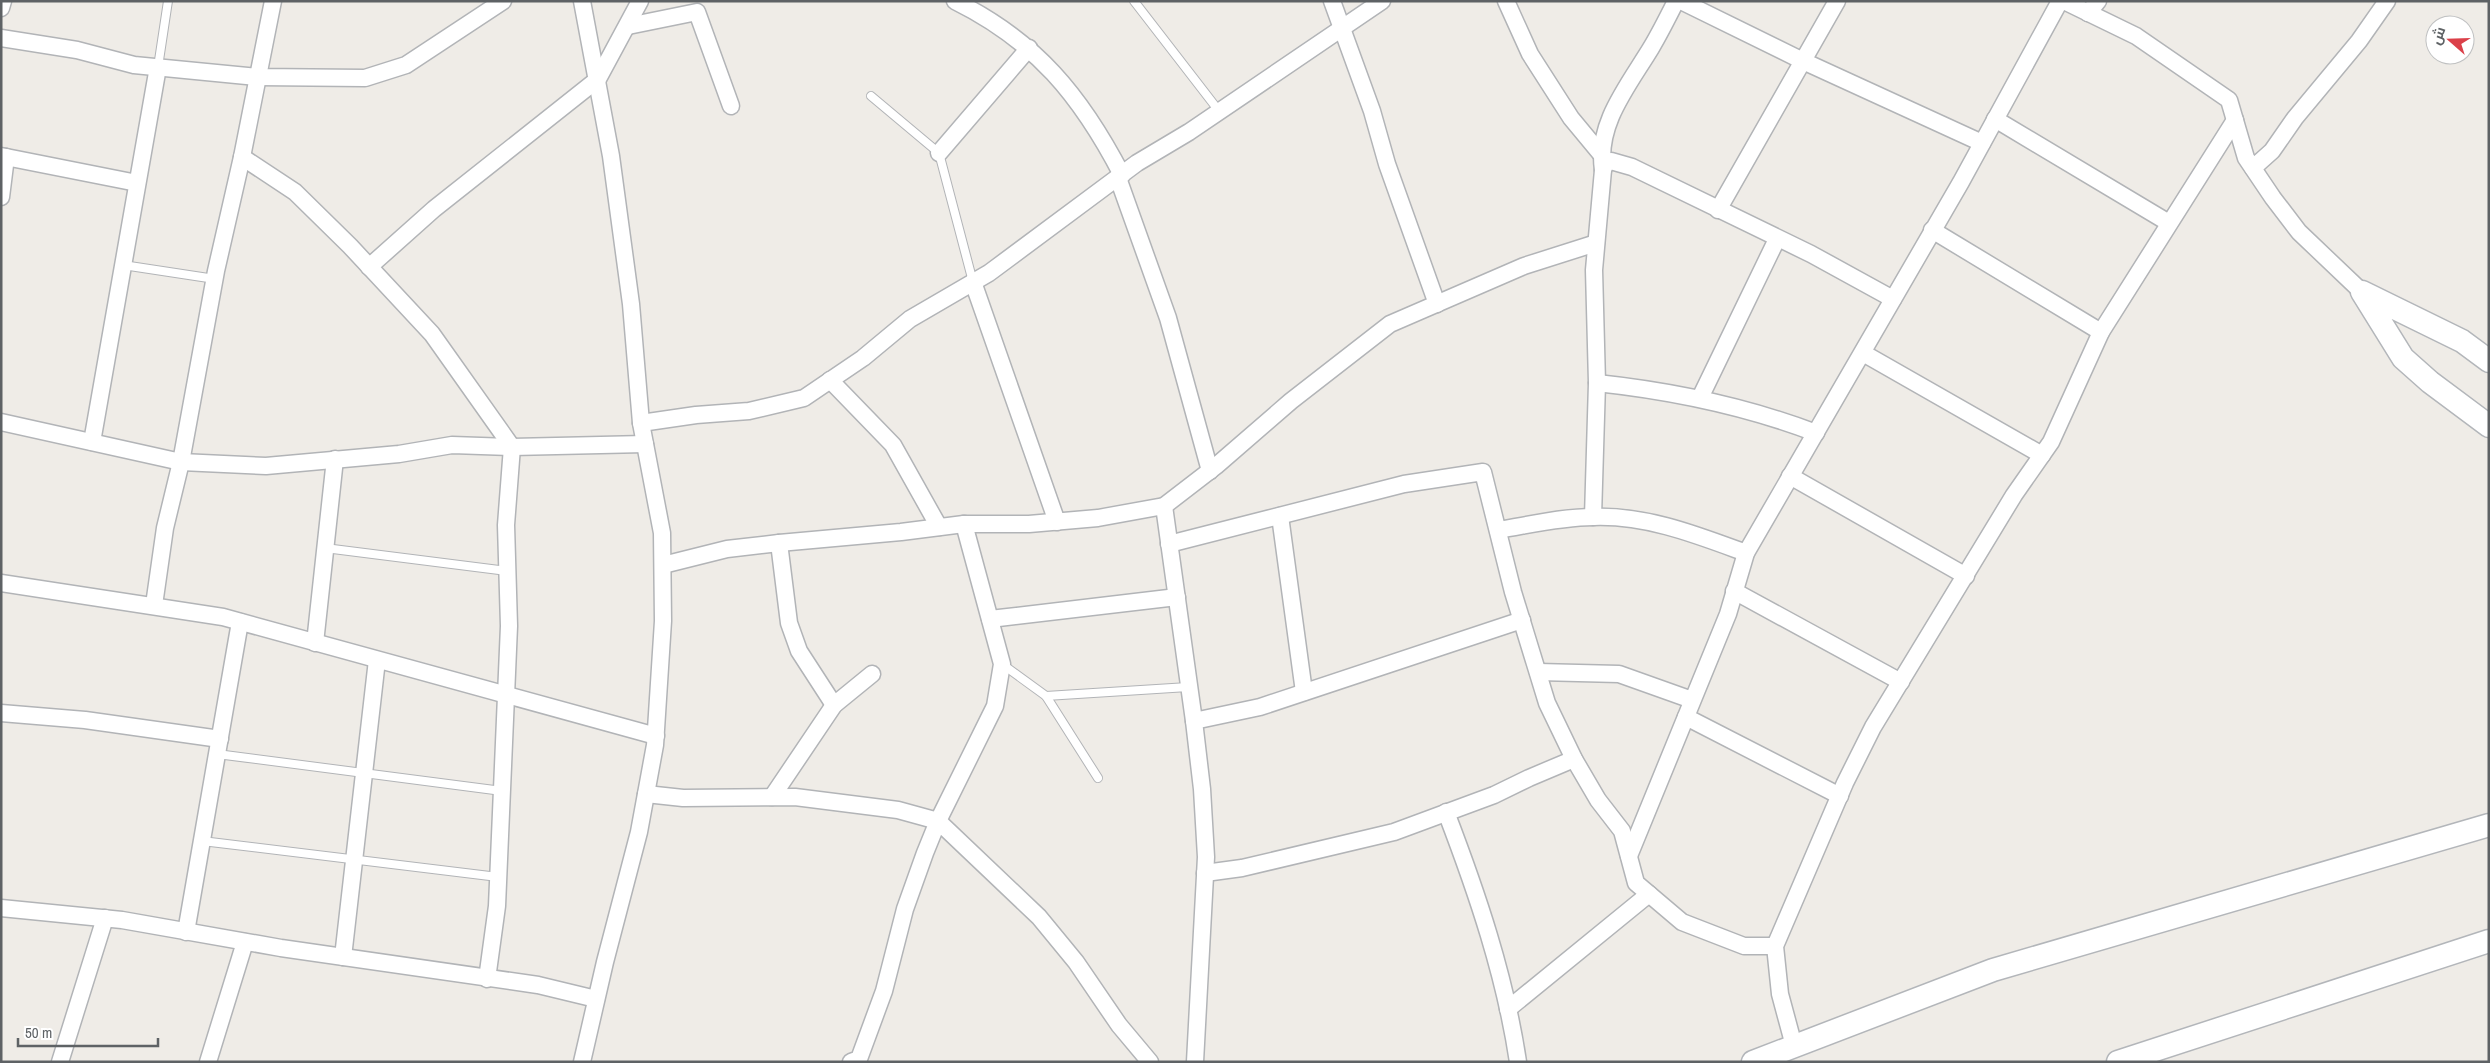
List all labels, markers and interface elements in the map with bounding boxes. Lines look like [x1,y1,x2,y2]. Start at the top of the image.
north arrow [2425,15,2475,65]
text: ش [2426,24,2449,47]
scale bar [18,1016,158,1048]
text: 50 m [25,1022,52,1043]

